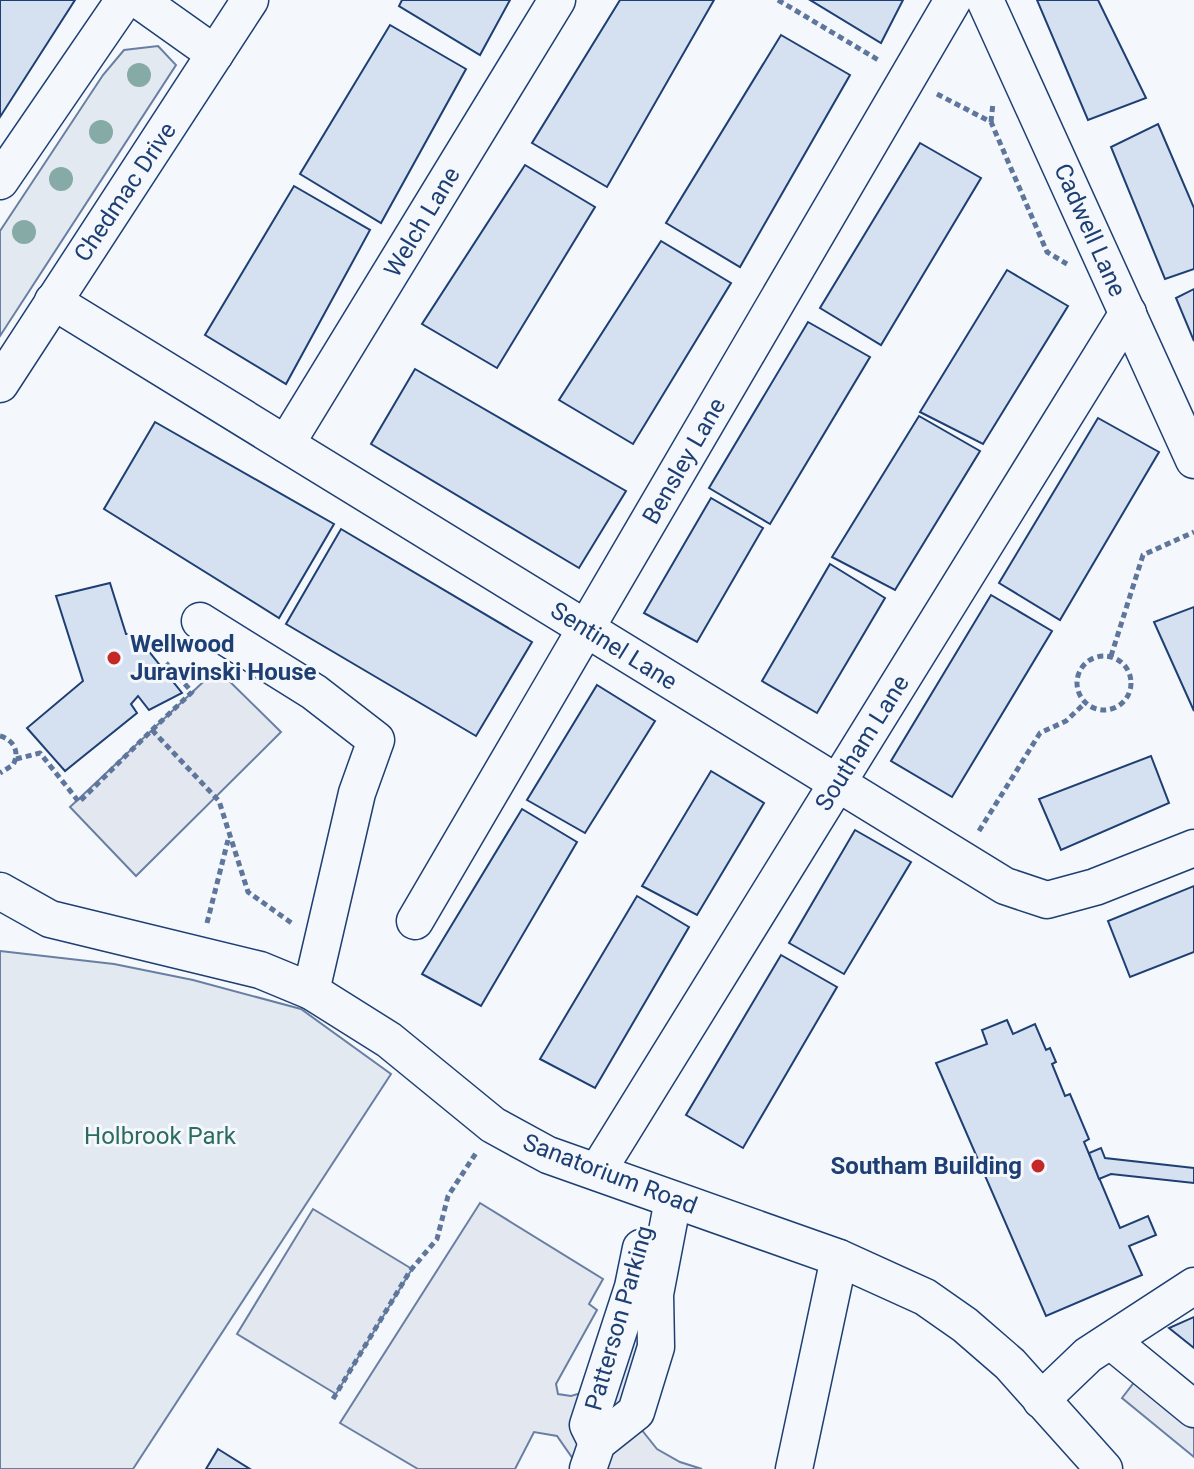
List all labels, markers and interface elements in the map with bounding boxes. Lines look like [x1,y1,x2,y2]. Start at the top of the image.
street label: Chedmac Drive [68,117,182,267]
street label: Cadwell Lane [1048,159,1132,301]
street label: Welch Lane [378,162,466,282]
street label: Bensley Lane [637,393,731,529]
street label: Sentinel Lane [546,596,682,696]
place label: Wellwood Juravinski House [130,630,317,686]
marker: Wellwood Juravinski House [105,649,123,667]
street label: Southam Lane [809,670,915,816]
park label: Holbrook Park [84,1122,237,1150]
street label: Sanatorium Road [519,1128,701,1220]
place label: Southam Building [831,1152,1022,1180]
marker: Southam Building [1029,1157,1047,1175]
street label: Patterson Parking [579,1222,659,1414]

